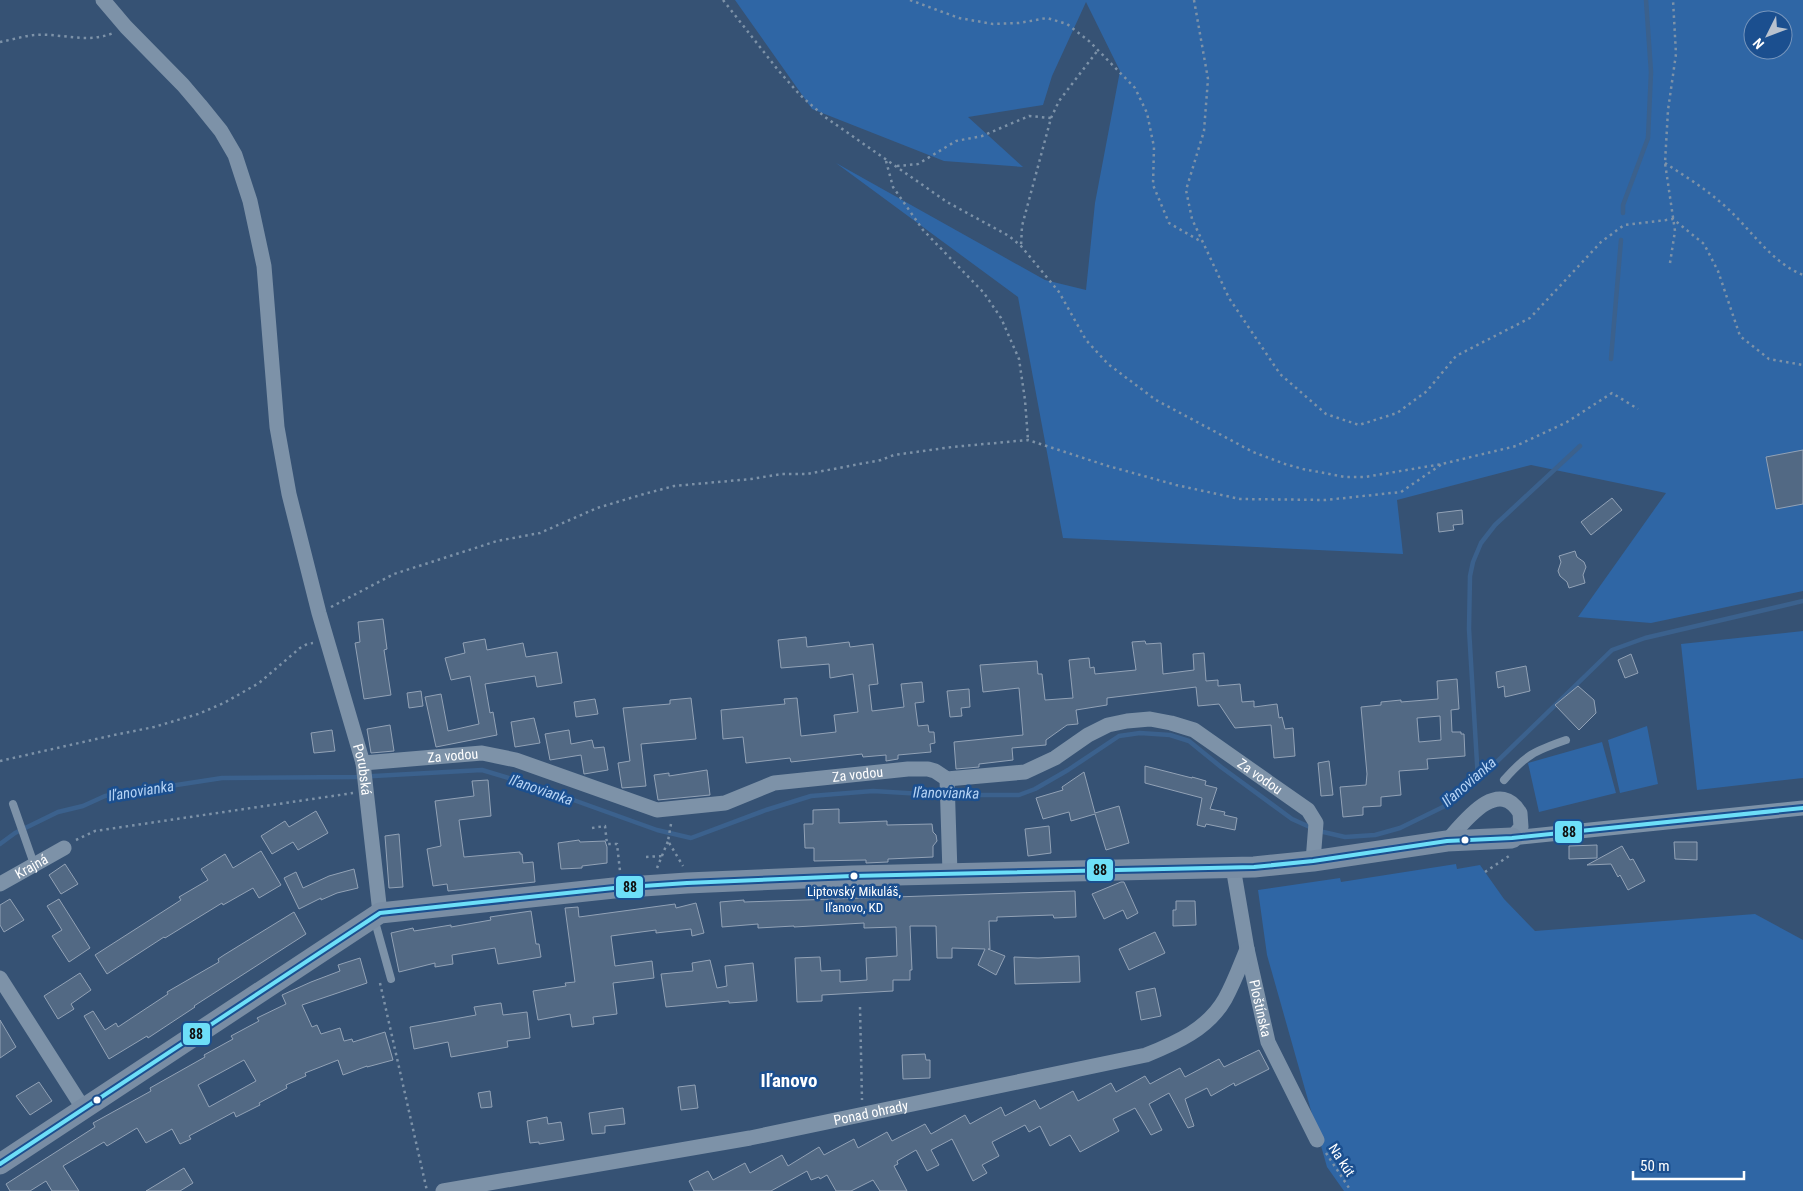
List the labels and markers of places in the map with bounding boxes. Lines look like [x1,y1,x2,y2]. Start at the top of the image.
unlabelled marker [1460,835,1470,845]
marker: Liptovský Mikuláš, Iľanovo, KD [849,871,859,881]
place label: Liptovský Mikuláš, Iľanovo, KD [807,884,901,915]
unlabelled marker [92,1095,102,1105]

